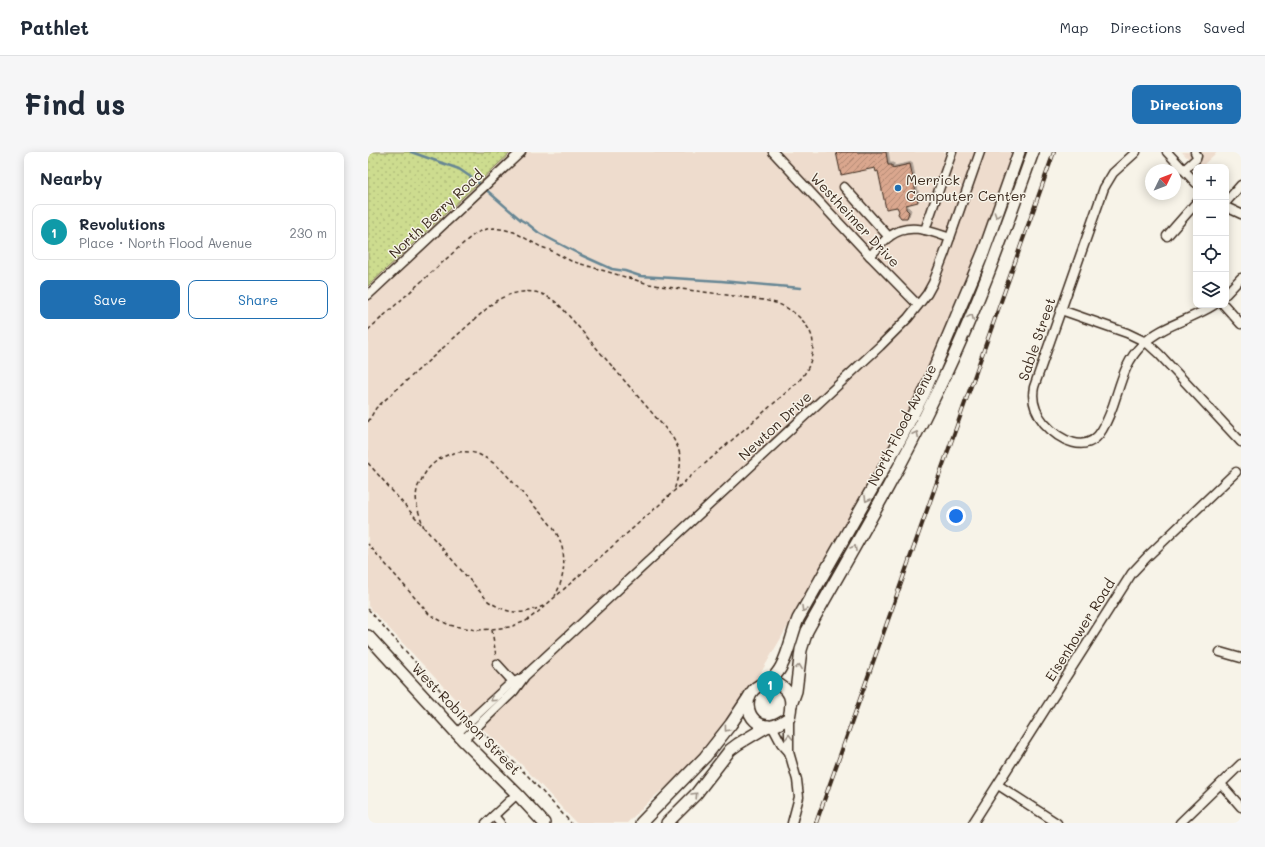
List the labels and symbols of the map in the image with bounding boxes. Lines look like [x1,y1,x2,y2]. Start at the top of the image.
north arrow [1145,164,1181,200]
street label: North Berry Road [384,165,487,262]
street label: Westheimer Drive [806,168,904,271]
place label: Merrick Computer Center [906,170,1026,205]
marker: Merrick Computer Center [893,183,903,193]
one-way arrow [993,212,1001,219]
street label: Sable Street [1013,295,1060,383]
one-way arrow [966,313,974,320]
street label: North Flood Avenue [863,361,940,489]
street label: Newton Drive [734,387,815,464]
one-way arrow [911,431,919,439]
one-way arrow [865,495,872,502]
your location [946,506,966,526]
one-way arrow [849,545,856,553]
street label: Eisenhower Road [1040,575,1119,685]
one-way arrow [801,605,808,612]
street label: West Robinson Street [408,659,525,779]
one-way arrow [794,664,803,670]
pin: 1 [757,671,783,704]
one-way arrow [491,694,498,701]
one-way arrow [724,725,731,732]
one-way arrow [785,734,793,740]
one-way arrow [690,792,697,800]

